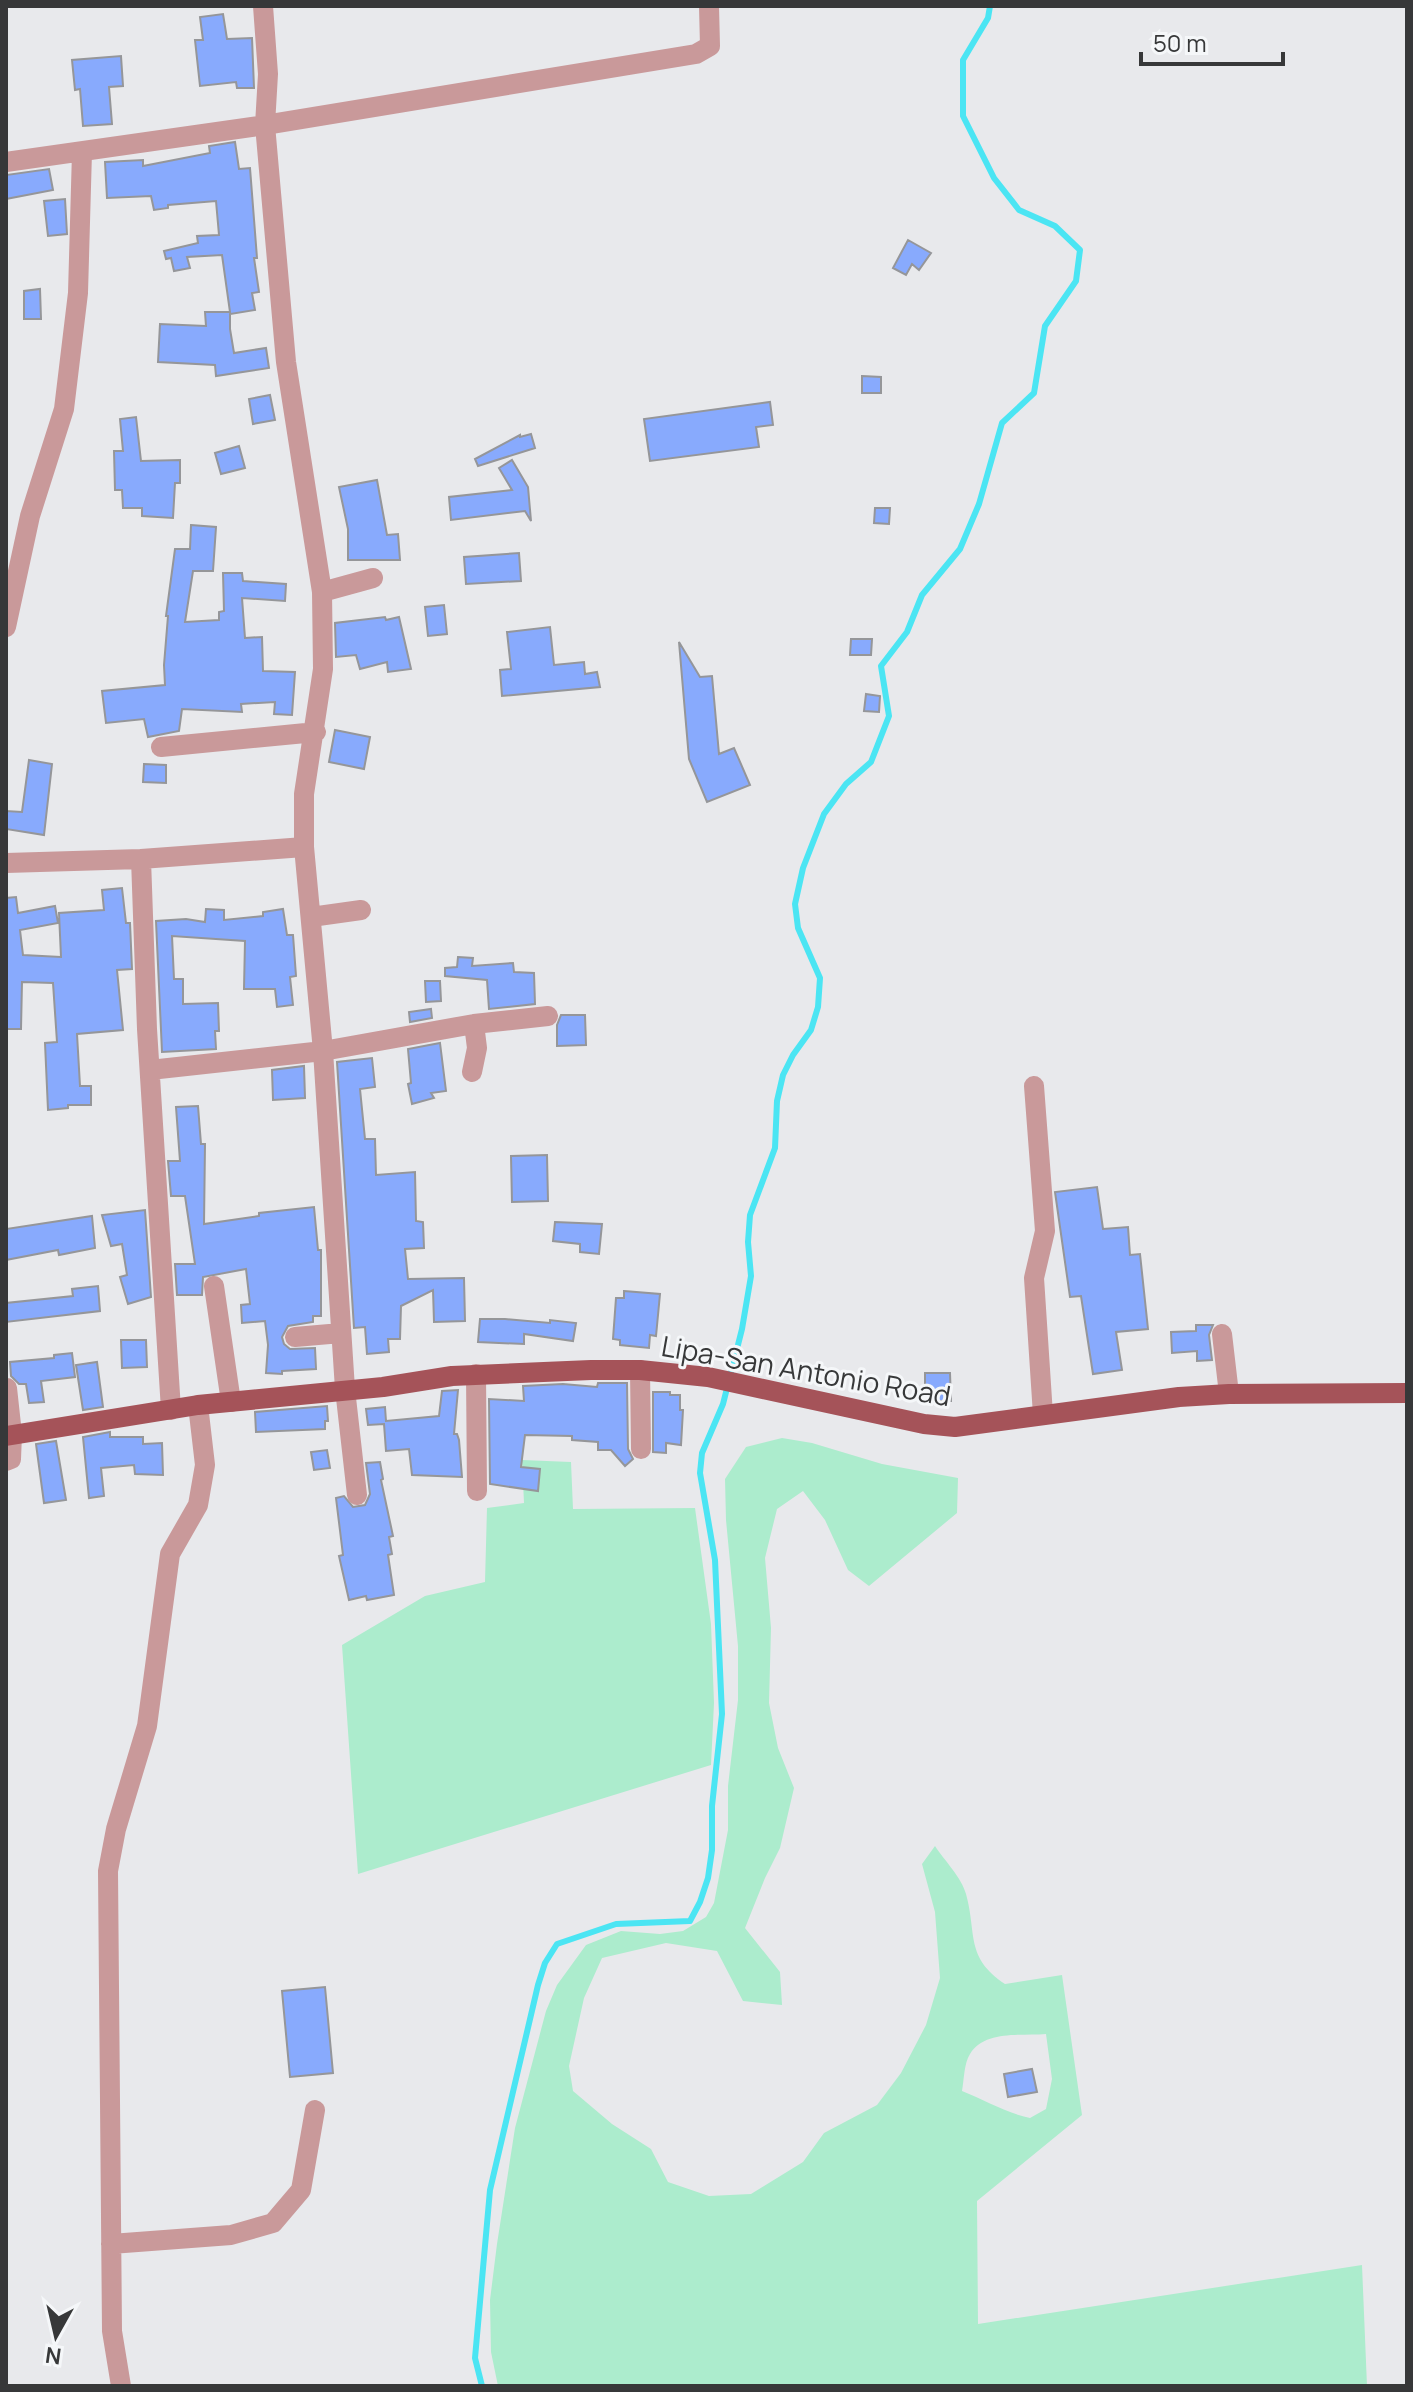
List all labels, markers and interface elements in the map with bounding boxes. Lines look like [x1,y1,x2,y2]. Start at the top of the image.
scale bar [1141,16,1283,66]
text: 50 m [1153,26,1207,59]
street label: Lipa-San Antonio Road [659,1326,954,1414]
north arrow [16,2296,96,2376]
text: N [43,2340,63,2372]

